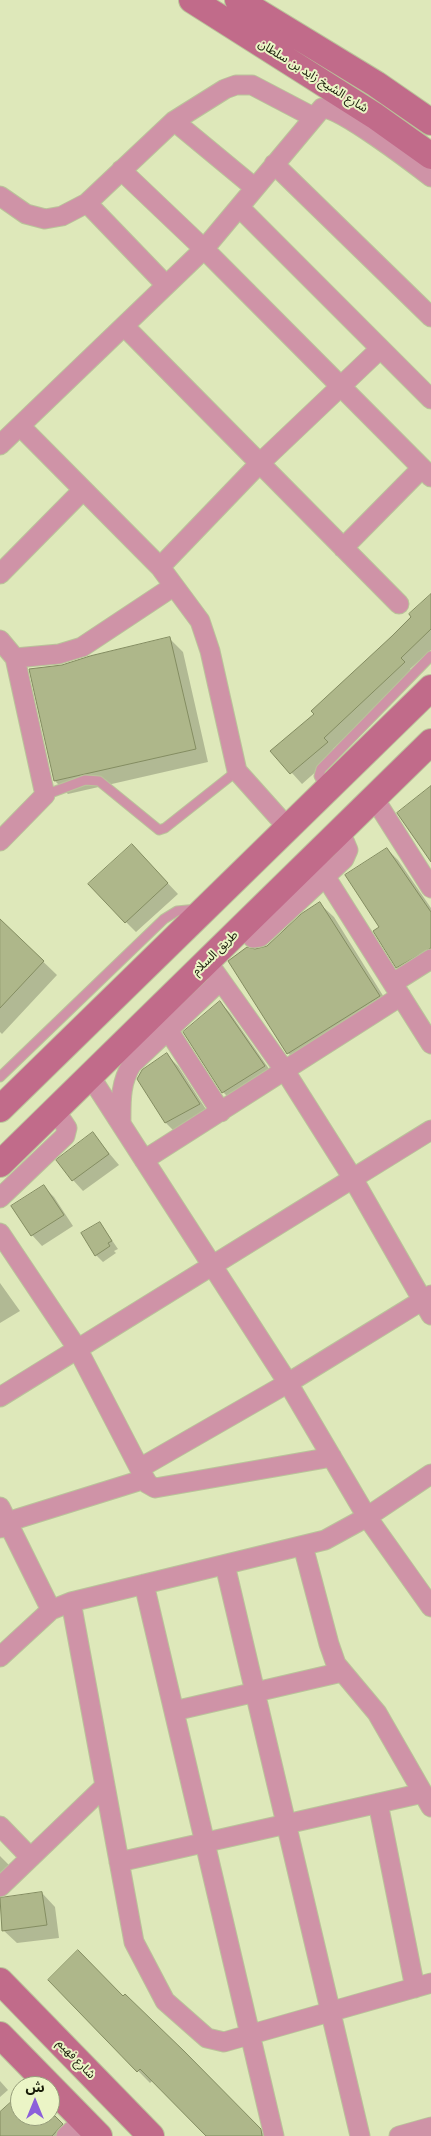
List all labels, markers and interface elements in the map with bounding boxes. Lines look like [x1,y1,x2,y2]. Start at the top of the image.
street label: شارع الشيخ زايد بن سلطان [256,36,370,116]
street label: طريق السلام [189,928,241,978]
street label: شارع فهيم [54,2036,98,2082]
north arrow [10,2076,60,2126]
text: ش [25,2078,45,2096]

